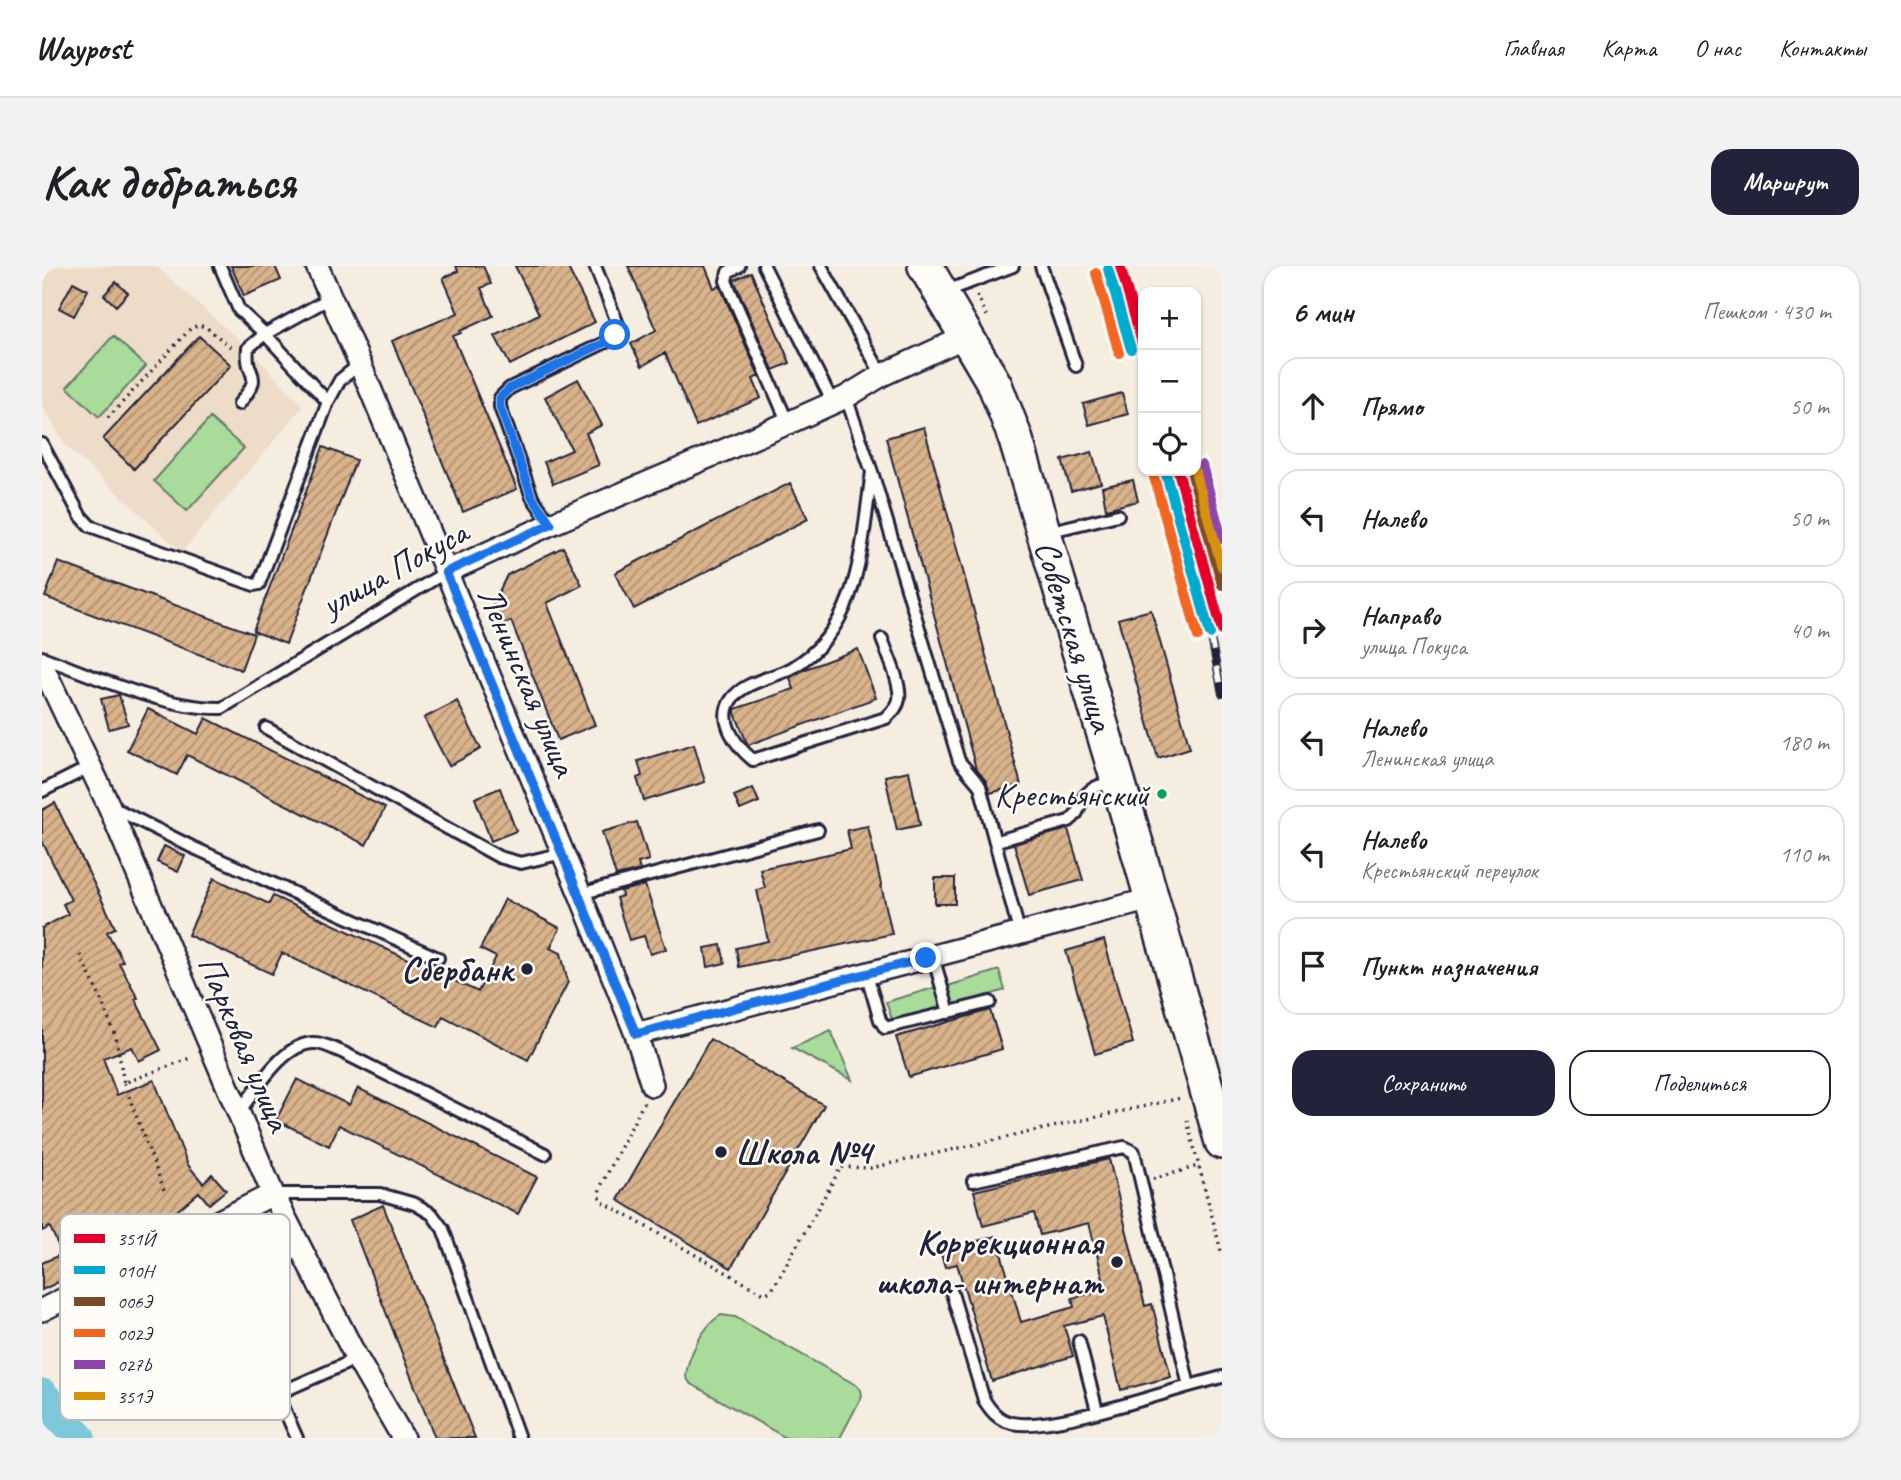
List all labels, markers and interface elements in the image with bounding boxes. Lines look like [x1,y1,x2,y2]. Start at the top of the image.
text: Waypost [35,27,131,69]
text: Главная [1503,33,1564,63]
text: Карта [1602,33,1656,63]
text: О нас [1694,33,1741,63]
text: Контакты [1779,33,1866,63]
button: Маршрут [1711,149,1859,215]
text: Как добраться [42,151,295,213]
map controls [1138,287,1201,476]
button: + [1138,287,1201,350]
text: 6 мин [1292,293,1354,331]
text: Пешком · 430 m [1703,297,1831,326]
route start [599,319,630,350]
button: − [1138,350,1201,413]
icon: ahead [1294,387,1332,425]
text: Прямо [1361,390,1423,423]
text: 50 m [1790,392,1829,421]
button: locate [1138,413,1201,476]
icon: left [1294,499,1332,537]
text: Налево [1361,502,1427,535]
text: 50 m [1790,504,1829,533]
street label: улица Покуса [311,509,478,628]
street label: Советская улица [1024,535,1126,740]
street label: Ленинская улица [467,580,589,785]
text: Направо [1361,599,1440,632]
icon: right [1294,611,1332,649]
text: 40 m [1790,616,1829,645]
text: улица Покуса [1361,632,1467,661]
text: Налево [1361,711,1427,744]
icon: left [1294,723,1332,761]
text: 180 m [1780,728,1829,757]
text: Ленинская улица [1361,744,1493,773]
place label: Крестьянский [995,774,1151,816]
marker: Крестьянский [1155,787,1169,801]
text: Налево [1361,823,1427,856]
icon: left [1294,835,1332,873]
text: 110 m [1780,840,1829,869]
text: Крестьянский переулок [1361,856,1538,885]
route end [910,942,941,973]
place label: Сбербанк [401,947,516,992]
icon: arrive [1294,947,1332,985]
street label: Парковая улица [187,949,303,1140]
text: Пункт назначения [1361,950,1537,983]
marker: Сбербанк [519,961,535,977]
button: Сохранить [1292,1050,1555,1116]
button: Поделиться [1569,1050,1831,1116]
place label: Школа №4 [735,1130,876,1175]
marker: Школа №4 [713,1144,729,1160]
legend [60,1214,290,1420]
place label: Коррекционная школа- интернат [876,1220,1105,1305]
text: 351Й [117,1227,158,1251]
marker: Коррекционная школа- интернат [1109,1254,1125,1270]
text: 010Н [117,1259,157,1283]
text: 006Э [117,1290,154,1314]
text: 002Э [117,1322,154,1346]
text: 027Ь [117,1353,153,1377]
text: 351Э [117,1385,154,1409]

